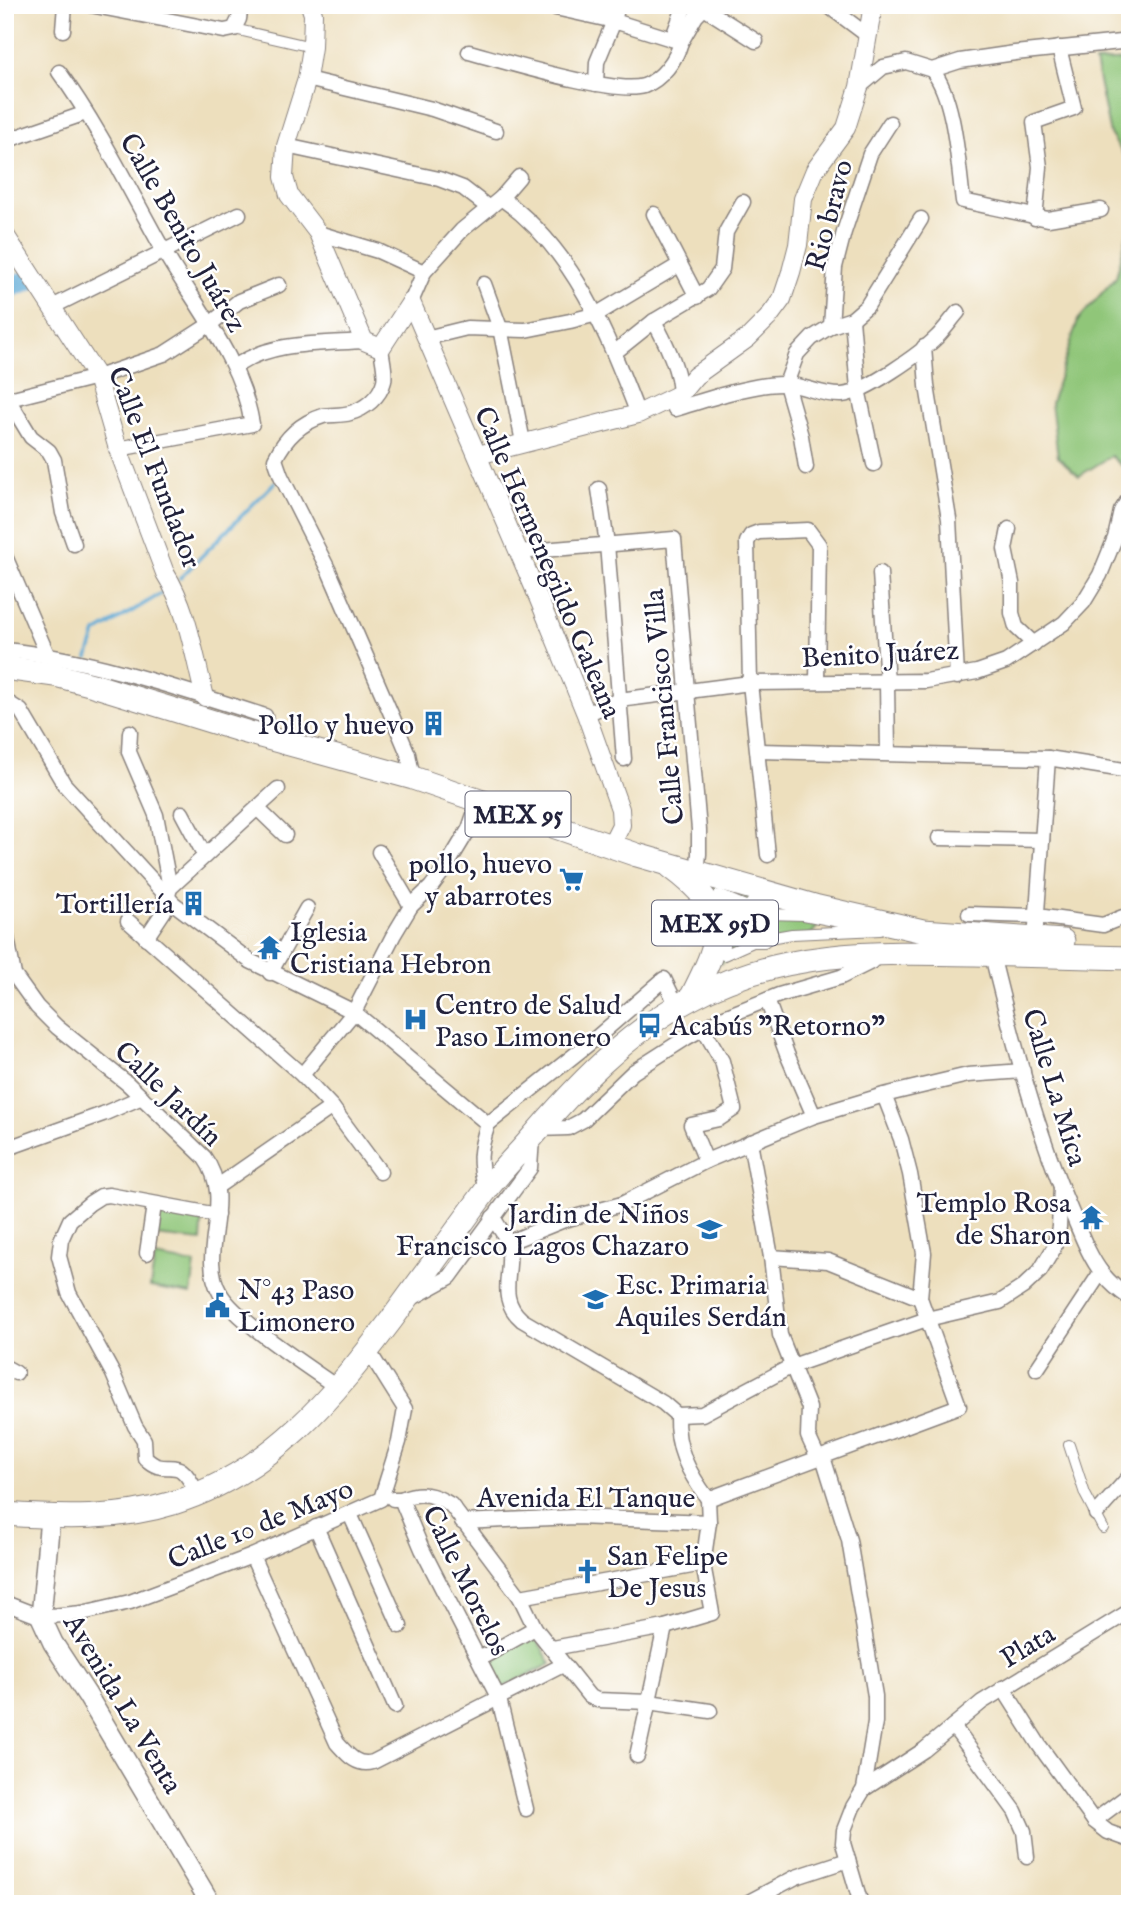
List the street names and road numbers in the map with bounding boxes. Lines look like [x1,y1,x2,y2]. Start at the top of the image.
street label: Calle Benito Juárez [111,127,253,339]
street label: Rio bravo [799,156,862,275]
street label: Calle El Fundador [99,362,208,574]
street label: Calle Hermenegildo Galeana [465,402,629,725]
street label: Calle Francisco Villa [638,586,693,826]
street label: Benito Juárez [800,634,960,677]
road number: MEX 95 [466,792,570,836]
road number: MEX 95D [652,900,778,946]
street label: Calle La Mica [1013,1005,1094,1171]
street label: Calle Jardín [106,1035,229,1155]
street label: Calle 10 de Mayo [163,1472,359,1578]
street label: Avenida El Tanque [476,1482,695,1517]
street label: Calle Morelos [413,1500,516,1662]
street label: Avenida La Venta [54,1607,190,1801]
street label: Plata [995,1617,1063,1677]

